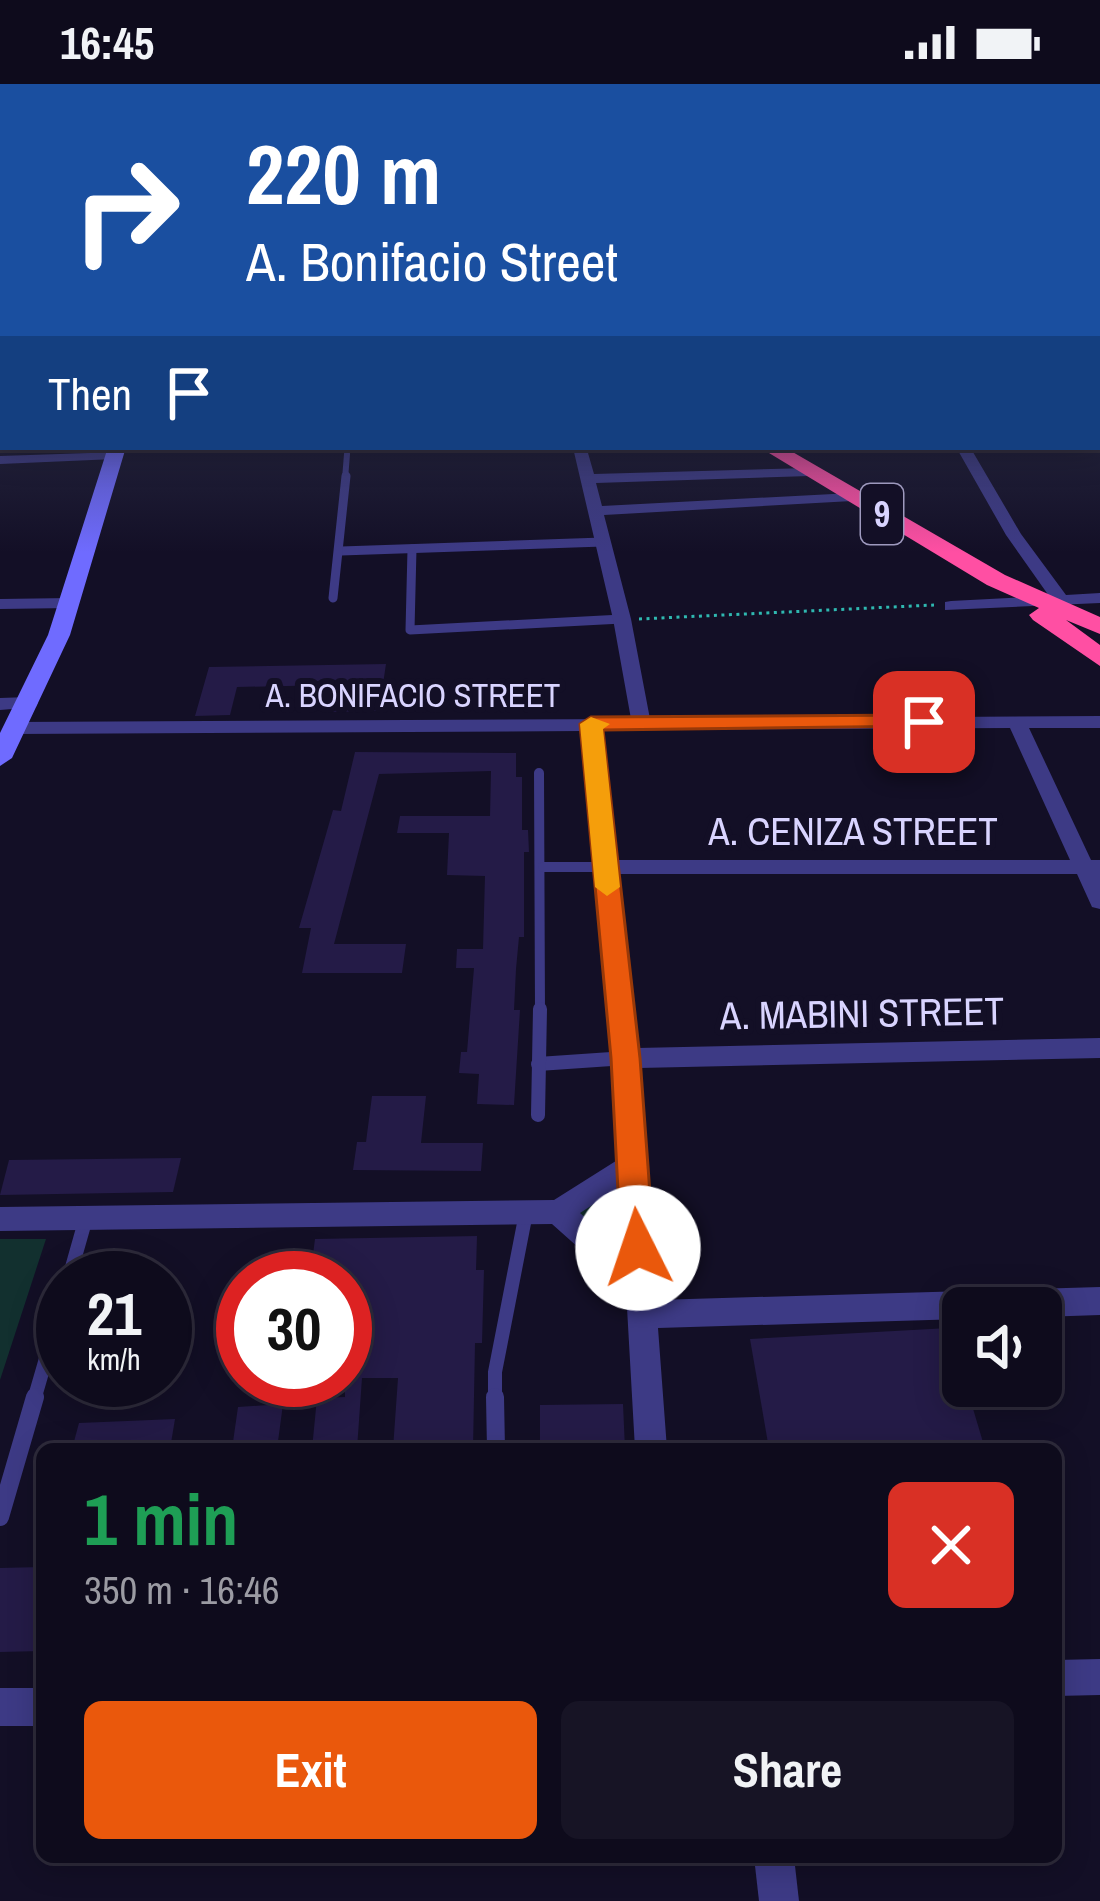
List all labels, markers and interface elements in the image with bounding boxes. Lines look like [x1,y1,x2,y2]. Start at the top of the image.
text: 16:45 [60,12,154,73]
text: 220 m [246,117,441,230]
icon: right [48,132,204,288]
text: A. Bonifacio Street [246,225,618,298]
icon: arrive [156,360,222,426]
text: Then [48,363,132,424]
road number: 9 [861,484,903,544]
pin [873,671,975,773]
street label: A. BONIFACIO STREET [265,673,560,717]
icon: arrive [891,689,957,755]
street label: A. CENIZA STREET [707,805,998,857]
street label: A. MABINI STREET [718,985,1005,1041]
position arrow [575,1185,701,1311]
speed limit sign: 30 [216,1251,372,1407]
text: 21 [87,1273,141,1354]
map controls [942,1287,1062,1407]
button: sound [942,1287,1062,1407]
text: km/h [87,1339,141,1379]
text: 1 min [84,1470,238,1567]
button: close [888,1482,1014,1608]
text: 350 m · 16:46 [84,1564,280,1616]
button: Exit [84,1701,537,1839]
button: Share [561,1701,1014,1839]

